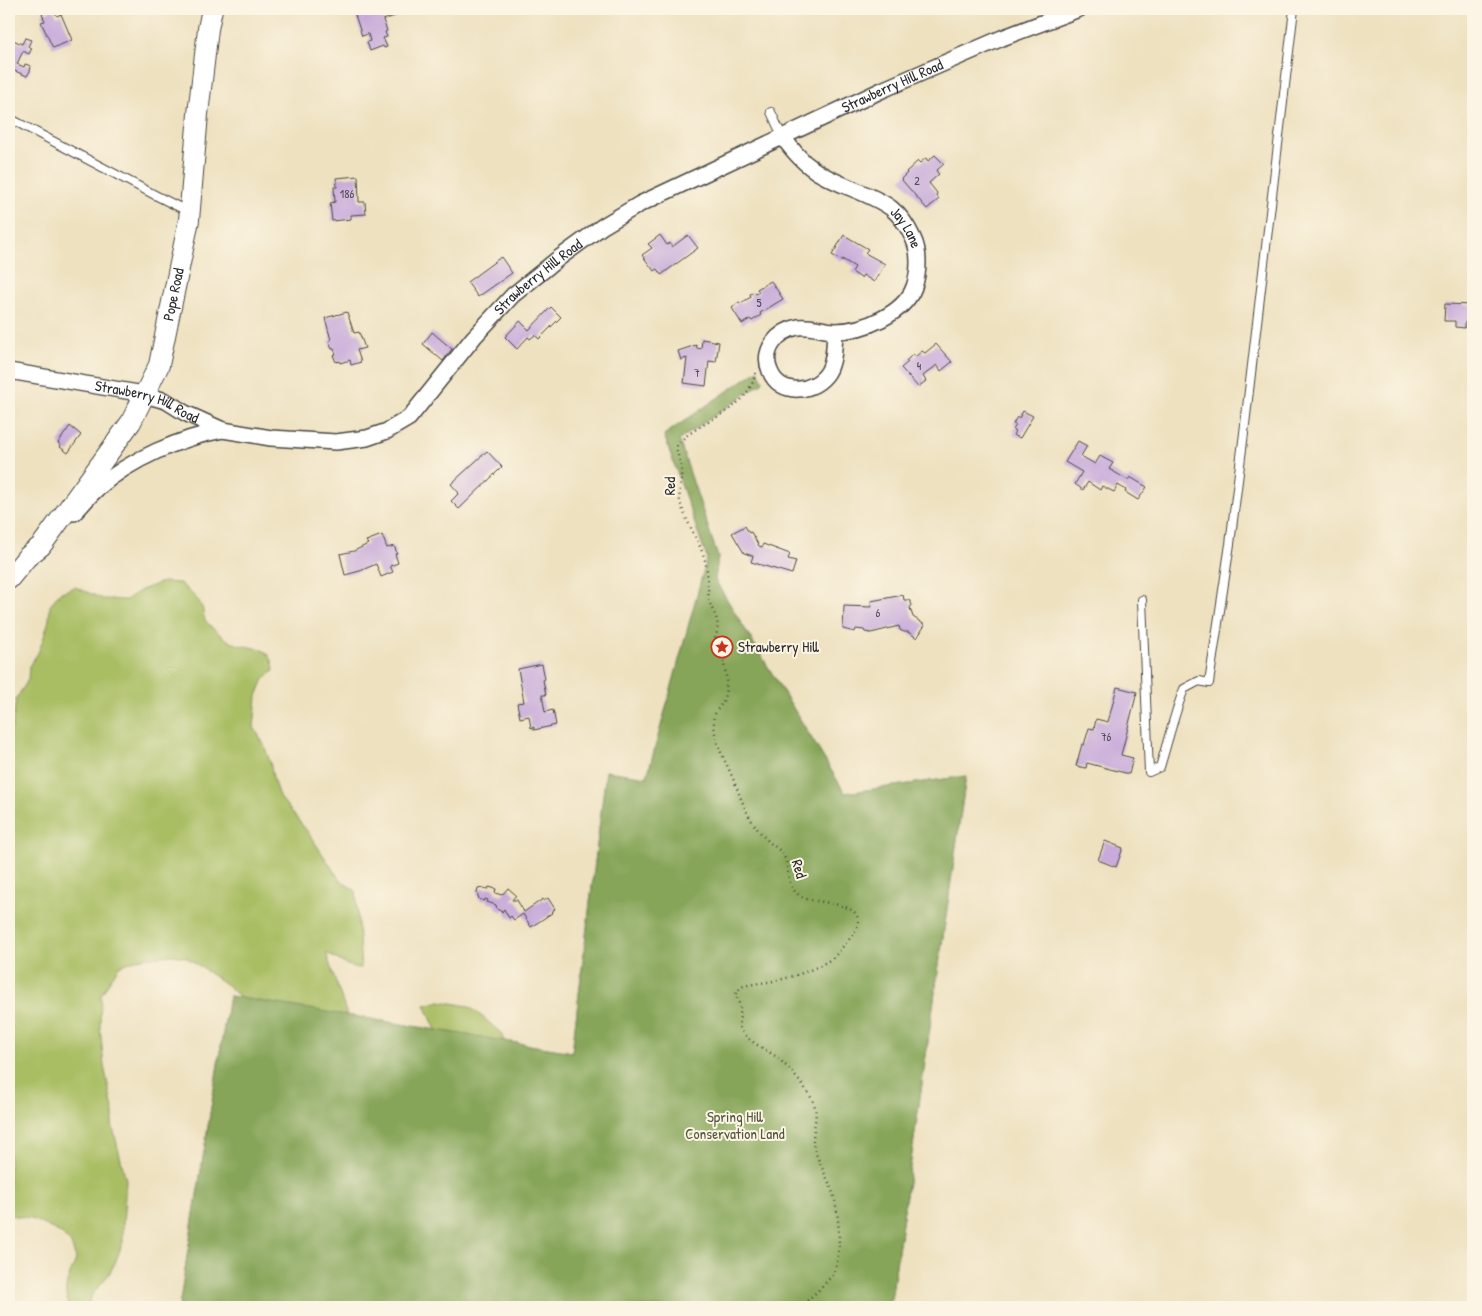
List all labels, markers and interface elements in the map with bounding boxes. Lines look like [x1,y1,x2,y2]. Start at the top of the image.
street label: Strawberry Hill Road [838,54,946,118]
house number: 2 [914,172,920,189]
house number: 186 [340,185,354,202]
street label: Jay Lane [886,202,927,251]
street label: Strawberry Hill Road [489,233,586,319]
street label: Pope Road [157,266,189,323]
house number: 5 [756,294,762,311]
house number: 4 [917,357,922,374]
house number: 7 [694,364,700,381]
street label: Strawberry Hill Road [93,375,203,428]
street label: Red [659,476,680,496]
house number: 6 [876,604,881,621]
place icon: Strawberry Hill [710,635,734,659]
place label: Strawberry Hill [738,636,820,657]
house number: 76 [1101,728,1112,745]
street label: Red [787,857,812,881]
park label: Spring Hill Conservation Land [685,1106,785,1144]

